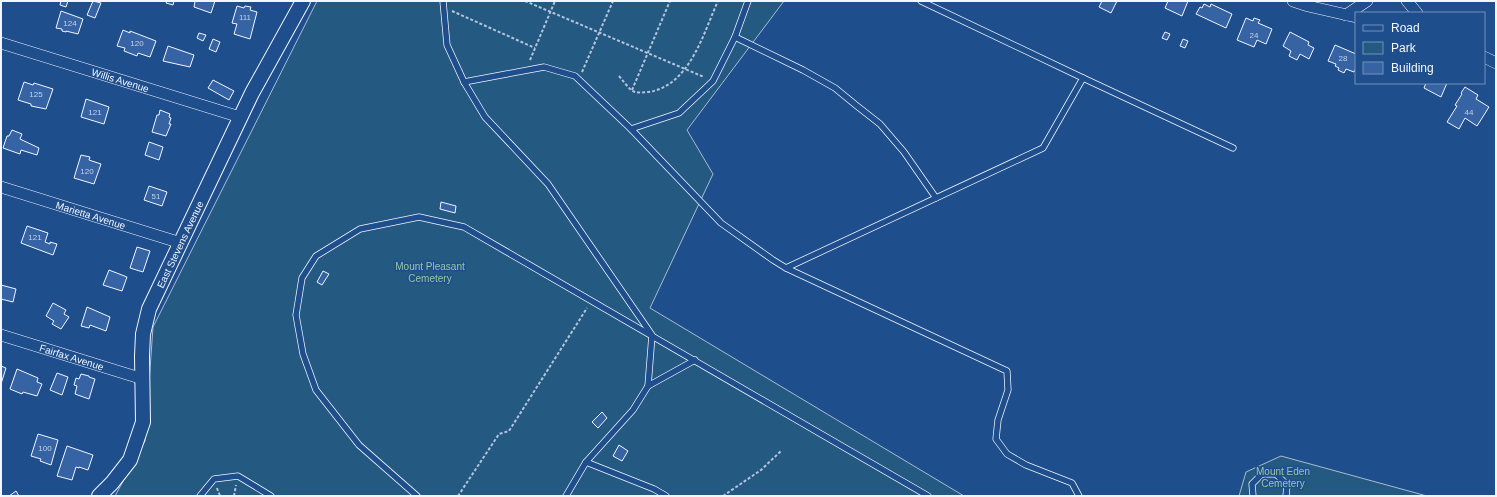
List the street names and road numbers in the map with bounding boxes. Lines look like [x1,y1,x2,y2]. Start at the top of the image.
street label: Willis Avenue [90,66,151,95]
street label: Marietta Avenue [55,199,127,232]
street label: East Stevens Avenue [155,199,206,290]
street label: Fairfax Avenue [38,342,105,373]

